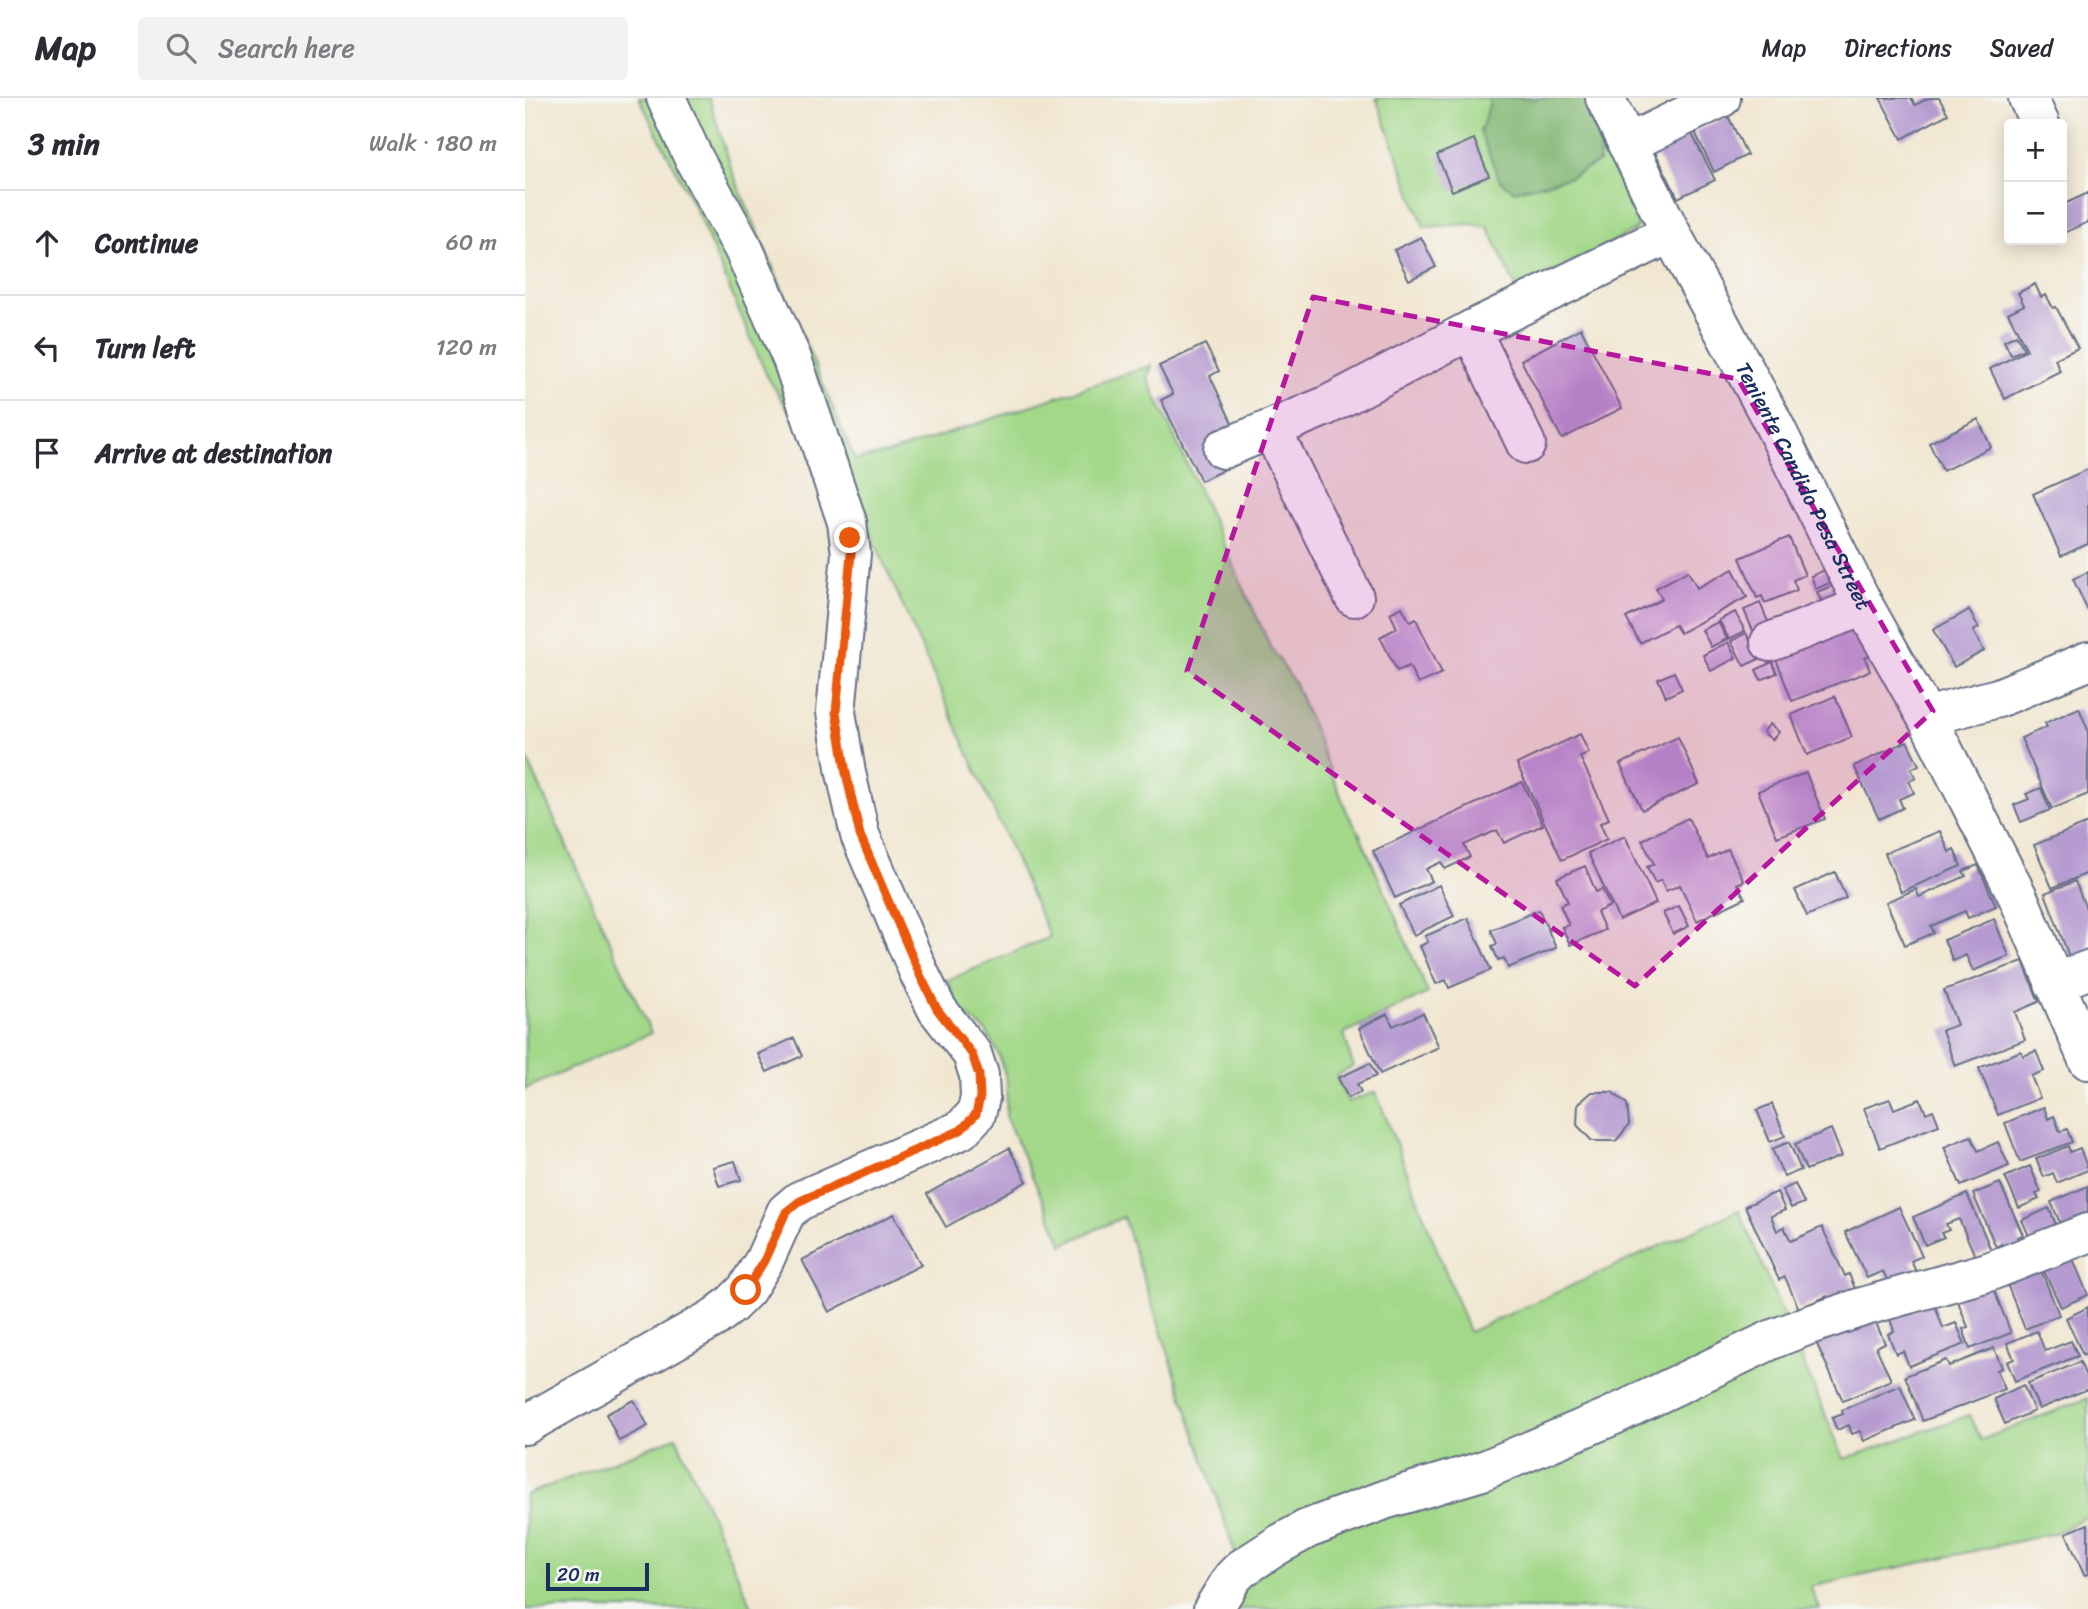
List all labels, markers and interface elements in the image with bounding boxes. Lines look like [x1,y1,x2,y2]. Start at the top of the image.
search box [138,17,628,80]
text: Map [35,19,96,77]
text: Search here [218,25,355,71]
text: Map [1762,27,1806,69]
text: Directions [1844,27,1952,69]
text: Saved [1990,27,2053,69]
icon: search [162,29,200,67]
text: 3 min [28,117,100,171]
map controls [2004,119,2067,245]
button: + [2004,119,2067,182]
text: Walk · 180 m [369,123,497,164]
button: − [2004,182,2067,245]
text: Continue [95,220,198,266]
text: 60 m [446,222,497,263]
icon: ahead [28,224,66,262]
text: Turn left [95,325,195,371]
text: 120 m [436,327,497,368]
icon: left [28,329,66,367]
street label: Teniente Candido Pesa Street [1725,355,1882,617]
text: Arrive at destination [95,430,332,476]
icon: arrive [28,434,66,472]
route end [834,522,865,553]
route start [730,1274,761,1305]
text: 20 m [557,1558,600,1591]
scale bar [546,1560,649,1592]

